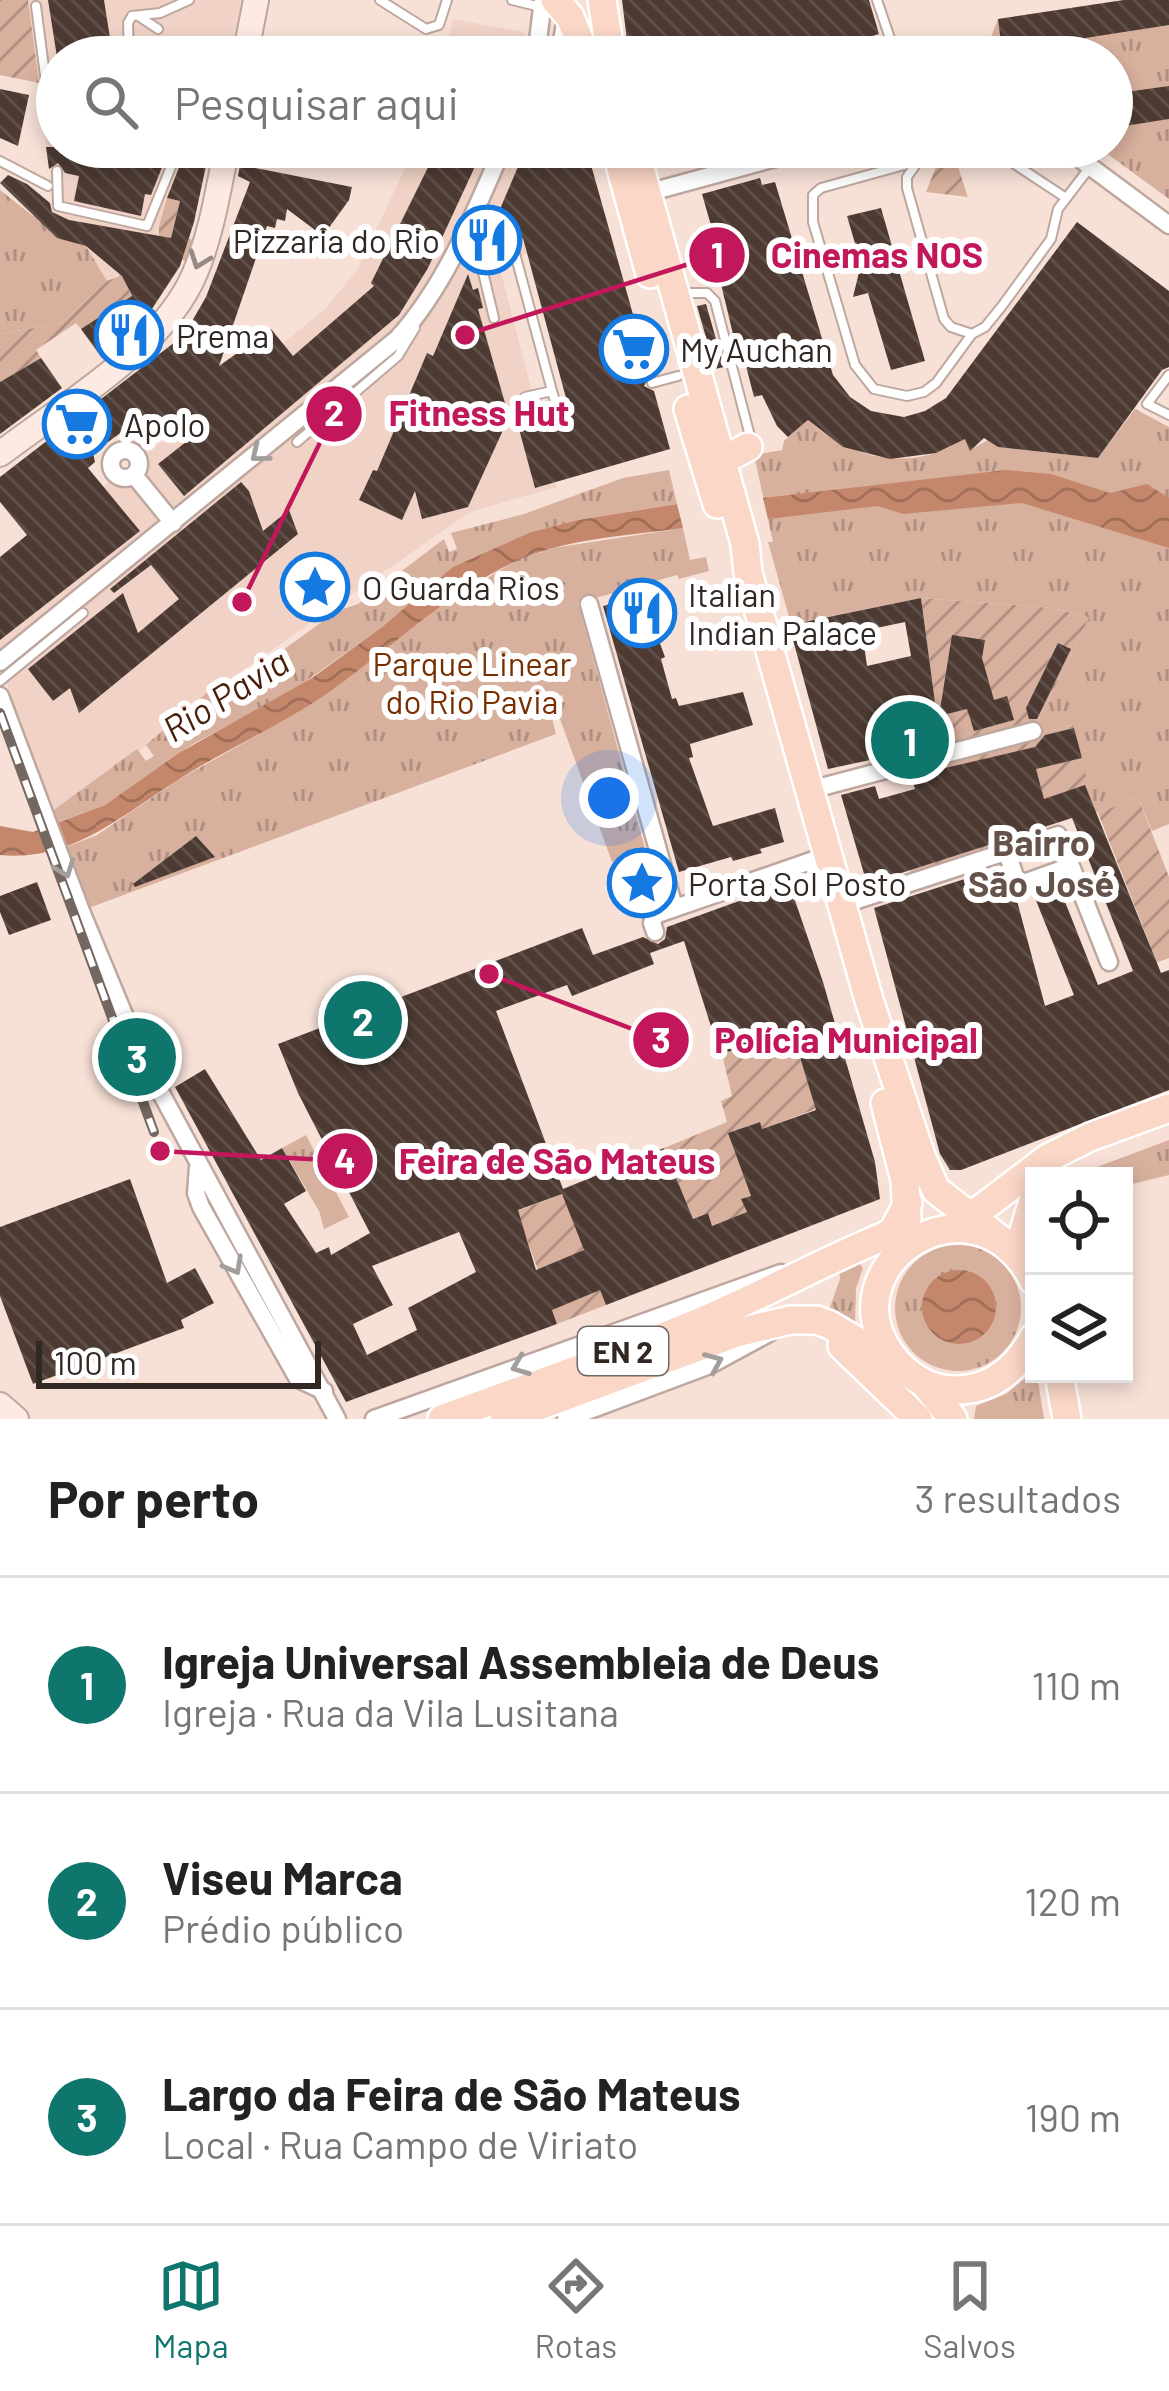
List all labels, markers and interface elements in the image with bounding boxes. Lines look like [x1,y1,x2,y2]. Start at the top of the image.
search box [36,36,1133,168]
icon: search [78,69,144,135]
text: Pesquisar aqui [174,75,459,129]
restaurant icon: Pizzaria do Rio [452,205,522,275]
callout: Cinemas NOS [687,219,1007,291]
place label: Pizzaria do Rio [233,220,440,260]
text: 1 [711,232,723,275]
text: Cinemas NOS [771,232,983,275]
one-way arrow [189,249,213,270]
restaurant icon: Prema [94,300,164,370]
supermarket icon: My Auchan [599,314,669,384]
place label: Prema [176,315,269,355]
place label: My Auchan [680,329,833,369]
callout: Fitness Hut [304,378,593,450]
supermarket icon: Apolo [42,389,112,459]
text: 2 [324,390,344,433]
text: Fitness Hut [388,390,570,433]
place label: Apolo [124,404,206,444]
one-way arrow [250,440,272,461]
place icon: O Guarda Rios [280,552,350,622]
place label: O Guarda Rios [362,567,560,607]
place label: Italian Indian Palace [688,574,877,652]
restaurant icon: Italian Indian Palace [607,578,677,648]
water label: Rio Pavia [154,639,296,749]
park label: Parque Linear do Rio Pavia [372,643,572,721]
pin: 1 [871,695,949,785]
your location [579,768,639,828]
district label: Bairro São José [968,820,1114,904]
place icon: Porta Sol Posto [607,848,677,918]
one-way arrow [50,857,75,878]
place label: Porta Sol Posto [688,863,907,903]
pin: 2 [324,975,402,1065]
callout: Polícia Municipal [631,1004,1002,1076]
pin: 3 [98,1012,176,1102]
text: 3 [651,1017,671,1060]
text: Polícia Municipal [714,1017,978,1060]
callout: Feira de São Mateus [315,1125,739,1197]
text: 4 [334,1138,356,1181]
text: Feira de São Mateus [399,1138,715,1181]
map controls [1025,1167,1133,1383]
button: locate [1025,1167,1133,1275]
one-way arrow [220,1253,243,1274]
button: layers [1025,1275,1133,1383]
road number: EN 2 [578,1327,668,1375]
scale bar [36,1335,321,1388]
text: 100 m [54,1342,137,1382]
one-way arrow [510,1352,531,1377]
one-way arrow [702,1352,723,1376]
text: Por perto [48,1467,259,1528]
text: 3 resultados [915,1474,1121,1521]
text: Igreja Universal Assembleia de Deus [162,1634,879,1688]
text: 1 [80,1661,94,1708]
text: 110 m [1031,1661,1121,1708]
text: Igreja · Rua da Vila Lusitana [162,1688,619,1735]
text: Viseu Marca [162,1850,403,1904]
text: 2 [76,1877,98,1924]
text: 120 m [1024,1877,1121,1924]
text: Prédio público [162,1904,404,1951]
text: Largo da Feira de São Mateus [162,2066,741,2120]
text: 3 [76,2093,98,2140]
text: 190 m [1025,2093,1121,2140]
text: Local · Rua Campo de Viriato [162,2120,638,2167]
tab: Mapa [153,2253,229,2365]
tab: Rotas [535,2253,617,2365]
tab: Salvos [923,2253,1016,2365]

